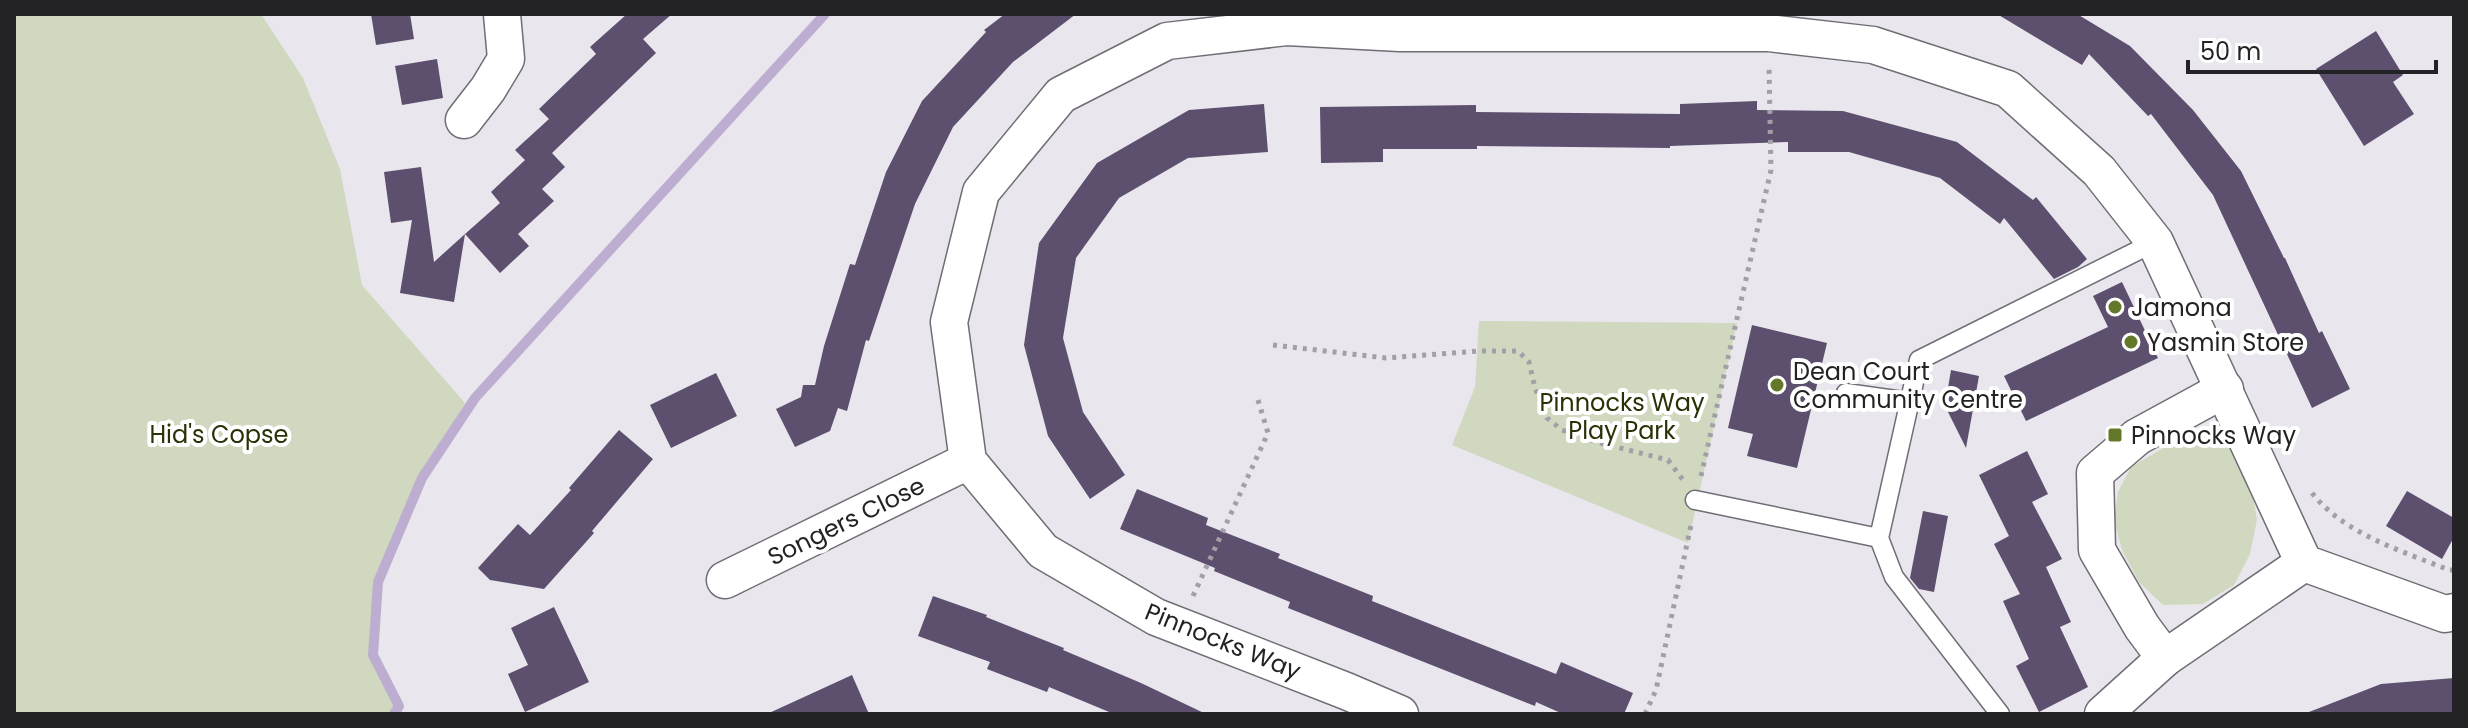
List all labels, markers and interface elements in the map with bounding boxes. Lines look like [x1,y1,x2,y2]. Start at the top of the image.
scale bar [2188,24,2436,74]
text: 50 m [2200,35,2261,68]
place label: Jamona [2131,291,2232,324]
marker: Jamona [2106,298,2124,316]
place label: Yasmin Store [2147,326,2304,359]
marker: Yasmin Store [2122,333,2140,351]
place label: Dean Court Community Centre [1793,355,2023,416]
marker: Dean Court Community Centre [1768,376,1786,394]
park label: Pinnocks Way Play Park [1540,386,1705,447]
park label: Hid's Copse [149,418,289,451]
place label: Pinnocks Way [2131,419,2296,452]
marker: Pinnocks Way [2106,426,2124,444]
street label: Songers Close [762,469,930,573]
street label: Pinnocks Way [1140,595,1306,687]

